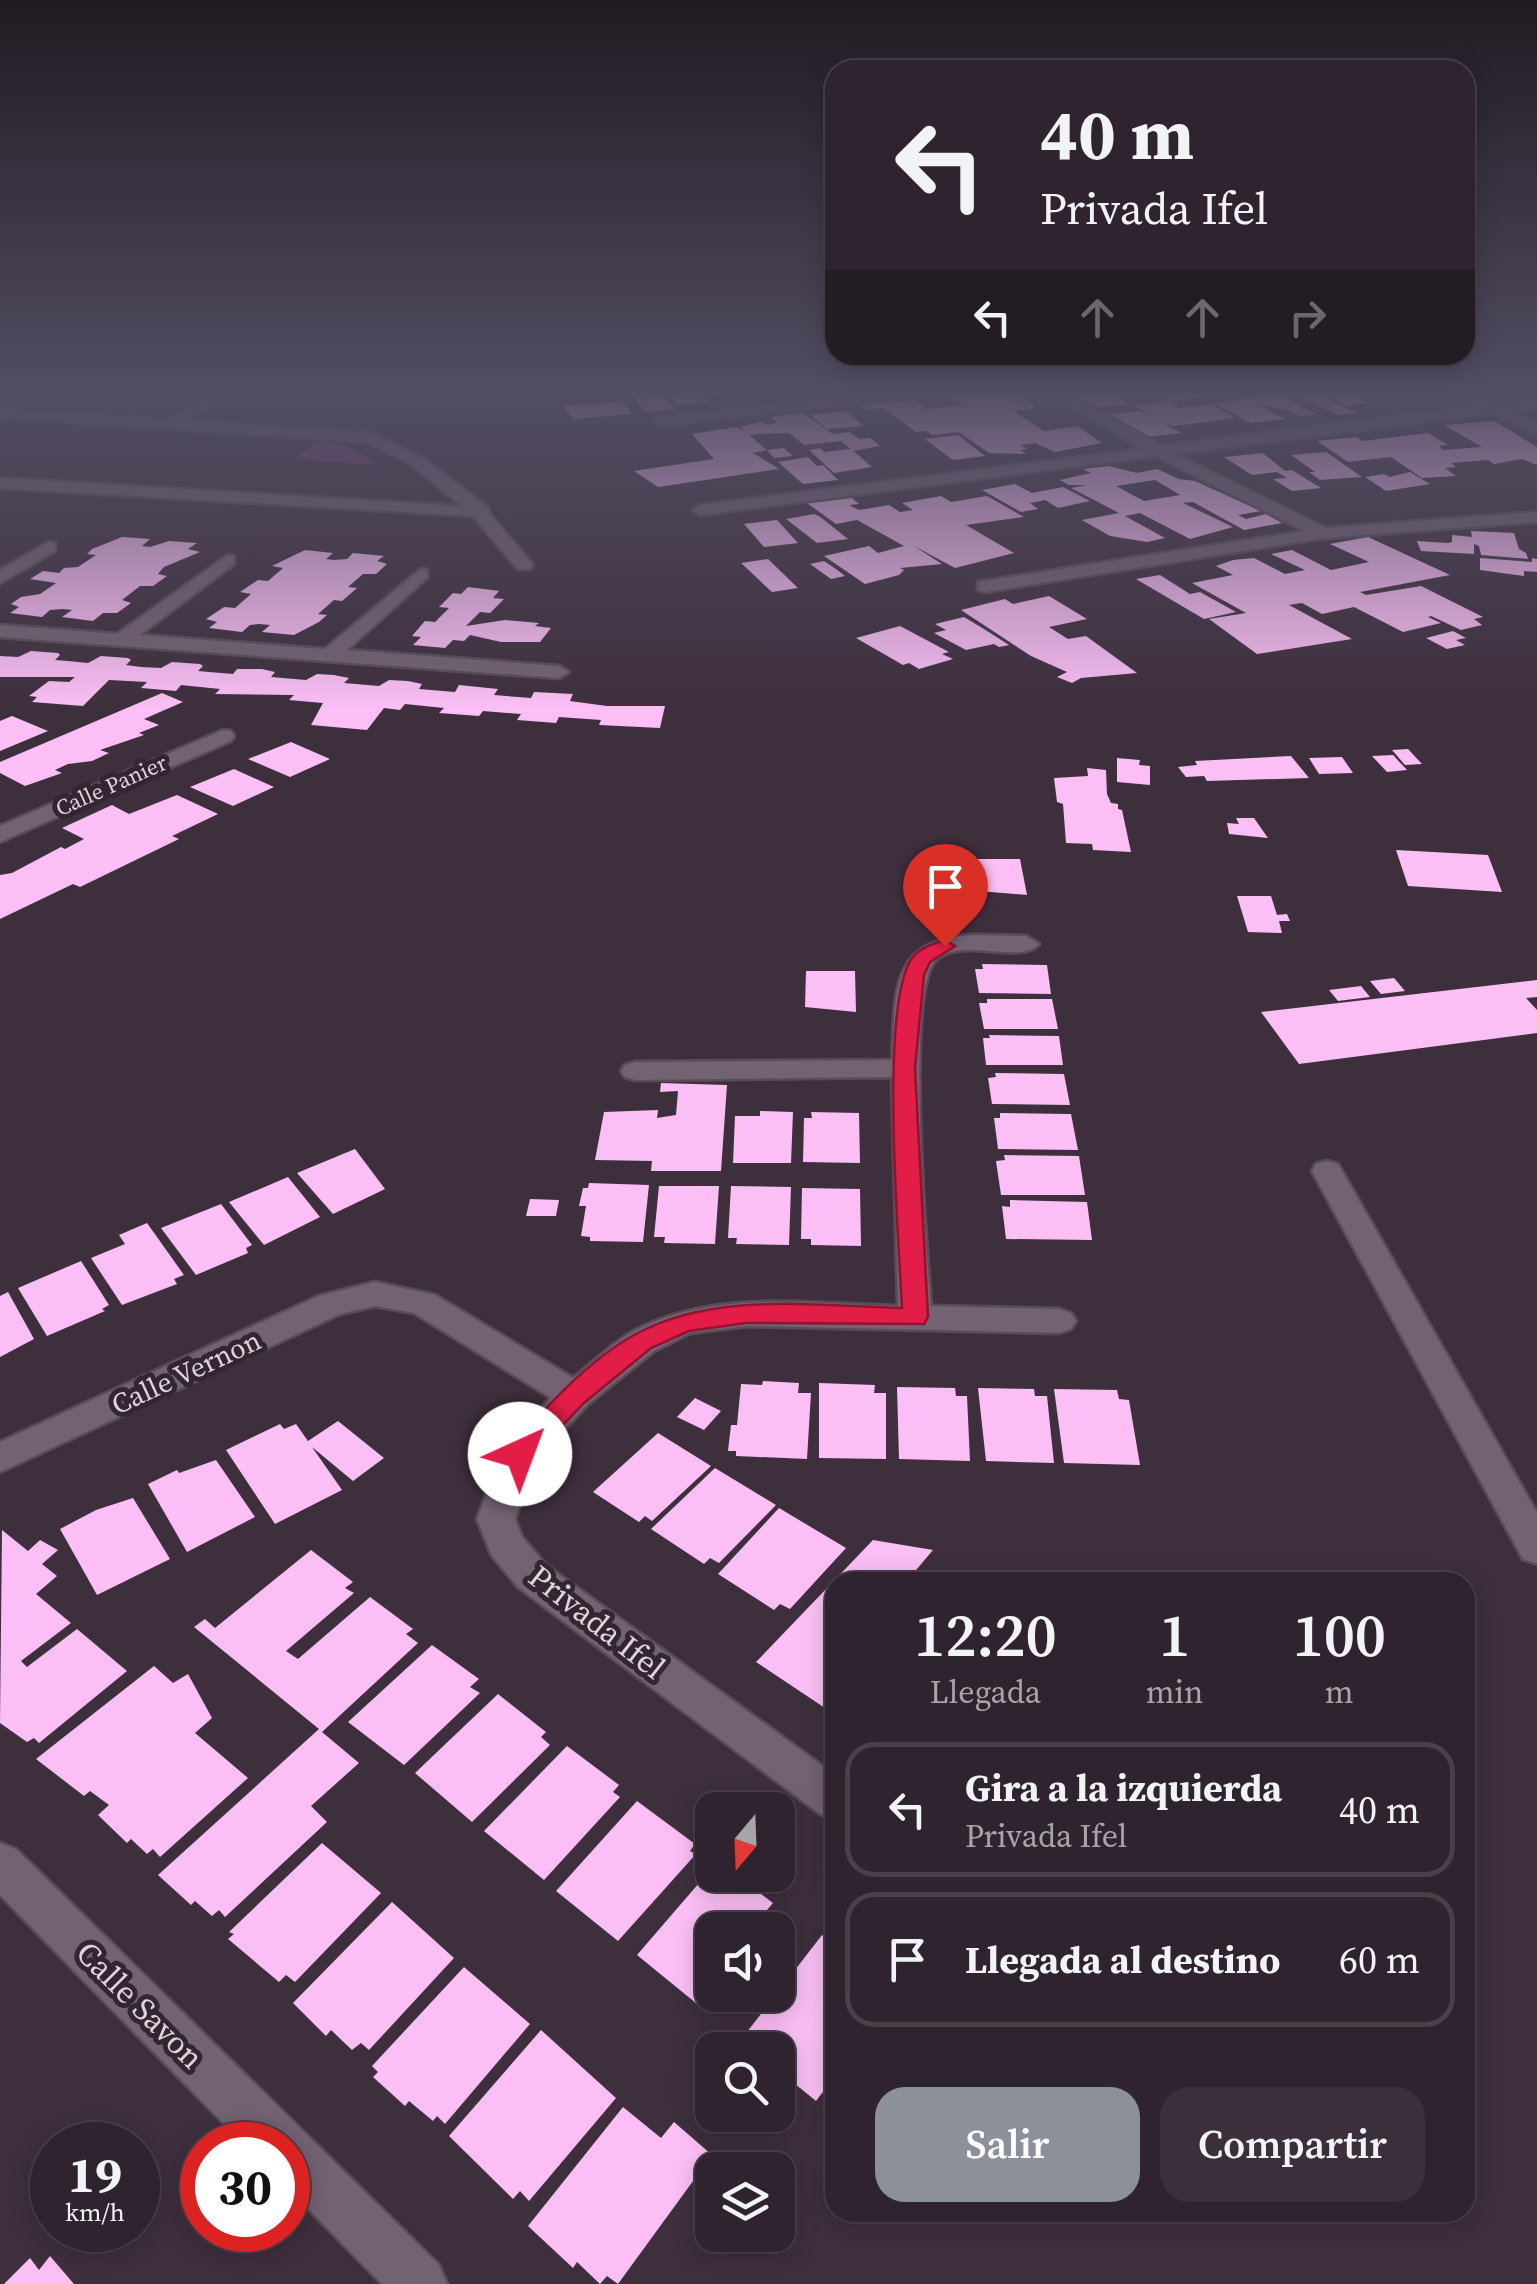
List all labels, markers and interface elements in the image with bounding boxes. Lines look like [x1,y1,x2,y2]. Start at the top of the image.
text: 40 m [1040,86,1194,182]
icon: left [875,100,1005,230]
text: Privada Ifel [1040,177,1268,239]
icon: left [965,290,1020,345]
icon: ahead [1070,290,1125,345]
icon: ahead [1175,290,1230,345]
icon: right [1280,290,1335,345]
street label: Calle Panier [51,747,172,823]
pin [903,844,988,947]
icon: arrive [918,859,973,914]
street label: Calle Vernon [105,1321,267,1423]
position arrow [468,1402,572,1506]
street label: Privada Ifel [520,1555,674,1689]
text: 12:20 [914,1594,1057,1676]
text: 1 [1159,1594,1190,1676]
text: 100 [1292,1594,1386,1676]
text: Llegada [930,1670,1041,1714]
text: min [1146,1670,1203,1714]
text: m [1325,1670,1354,1714]
text: Gira a la izquierda [965,1762,1282,1814]
icon: left [880,1782,935,1837]
text: 40 m [1339,1784,1420,1836]
north arrow [695,1792,795,1892]
map controls [695,1792,795,2252]
text: Privada Ifel [965,1814,1127,1858]
button: sound [695,1912,795,2012]
street label: Calle Savon [67,1932,213,2078]
icon: arrive [880,1932,935,1987]
text: Llegada al destino [965,1934,1281,1986]
text: 60 m [1339,1934,1420,1986]
button: search [695,2032,795,2132]
button: Salir [875,2087,1140,2202]
button: Compartir [1160,2087,1425,2202]
speed limit sign: 30 [180,2122,310,2252]
text: 19 [68,2140,122,2209]
button: layers [695,2152,795,2252]
text: km/h [65,2195,125,2229]

